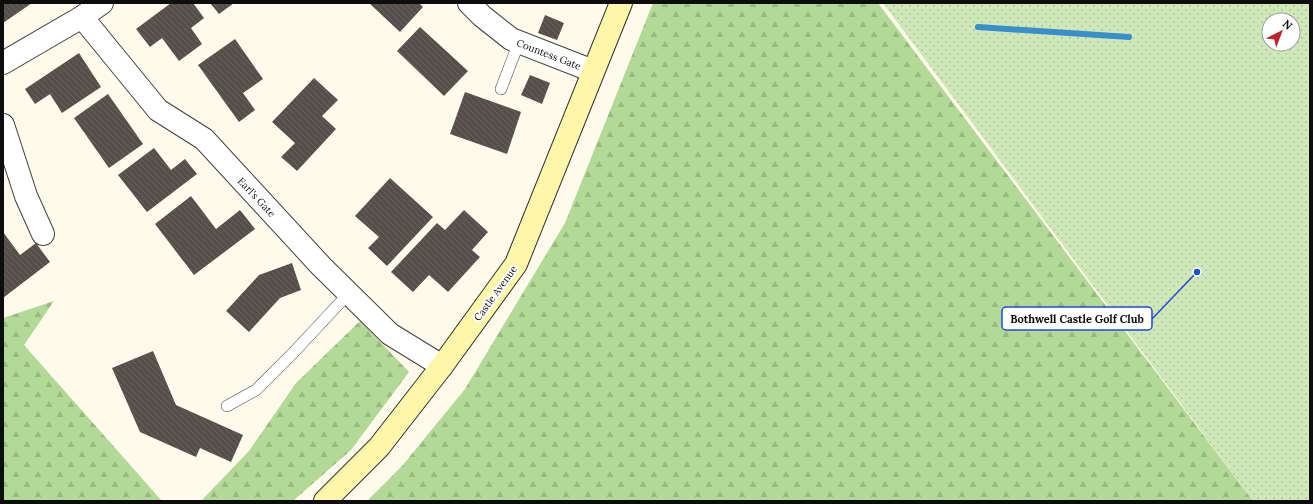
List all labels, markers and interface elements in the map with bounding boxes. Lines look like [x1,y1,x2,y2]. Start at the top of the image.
north arrow [1261,12,1301,52]
text: N [1280,17,1296,33]
street label: Countess Gate [515,36,583,73]
street label: Earl's Gate [235,175,279,220]
street label: Castle Avenue [471,263,520,324]
callout: Bothwell Castle Golf Club [1002,307,1152,330]
text: Bothwell Castle Golf Club [1010,312,1144,326]

